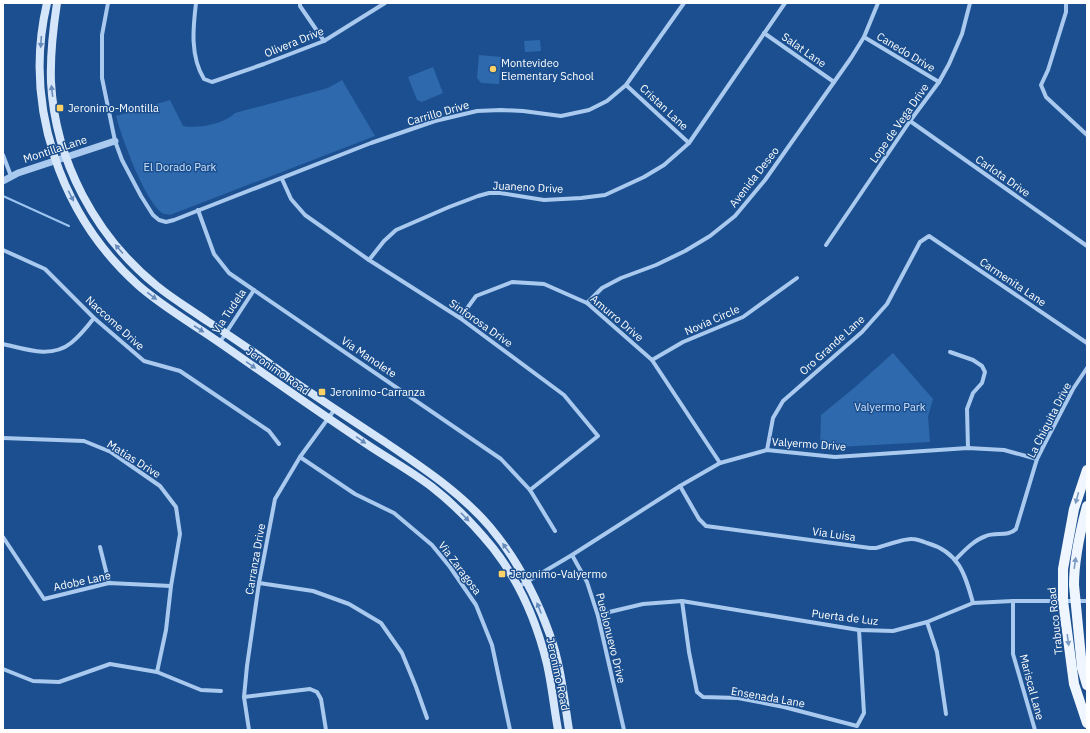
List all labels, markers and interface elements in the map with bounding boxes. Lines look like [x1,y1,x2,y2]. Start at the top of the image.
street label: Olivera Drive [262,24,326,60]
street label: Canedo Drive [874,29,938,75]
street label: Salat Lane [779,30,829,70]
one-way arrow [38,36,44,49]
place label: Montevideo Elementary School [501,56,594,83]
marker: Montevideo Elementary School [488,64,498,74]
street label: Cristan Lane [637,81,691,133]
street label: Lope de Vega Drive [866,81,932,165]
one-way arrow [49,85,56,97]
street label: Carrillo Drive [405,97,471,129]
place label: Jeronimo-Montilla [68,101,159,115]
marker: Jeronimo-Montilla [55,103,65,113]
street label: Montilla Lane [21,132,89,166]
street label: Avenida Deseo [726,144,782,210]
street label: Carlota Drive [973,152,1033,200]
park label: El Dorado Park [144,160,217,174]
street label: Juaneno Drive [492,178,564,196]
one-way arrow [67,190,74,202]
one-way arrow [114,243,123,254]
street label: Carmenita Lane [977,255,1049,309]
street label: Via Tudela [209,286,249,336]
one-way arrow [146,292,157,301]
street label: Amurro Drive [588,292,646,344]
street label: Naccome Drive [83,293,147,353]
street label: Sinforosa Drive [446,296,516,350]
street label: Novia Circle [682,302,742,338]
street label: Oro Grande Lane [796,312,868,378]
one-way arrow [194,325,204,333]
street label: Via Manolete [339,333,399,381]
street label: Jeronimo Road [243,344,313,398]
one-way arrow [246,361,257,369]
street label: La Chiquita Drive [1024,380,1074,460]
place label: Jeronimo-Carranza [330,385,425,399]
marker: Jeronimo-Carranza [317,387,327,397]
park label: Valyermo Park [854,400,926,414]
street label: Valyermo Drive [771,434,847,454]
one-way arrow [355,436,366,444]
street label: Matias Drive [105,437,163,481]
one-way arrow [1074,492,1080,504]
one-way arrow [460,512,470,522]
street label: Carranza Drive [242,522,268,596]
street label: Via Luisa [811,524,857,544]
street label: Via Zaragosa [435,539,485,598]
one-way arrow [502,543,510,553]
one-way arrow [1072,557,1078,569]
place label: Jeronimo-Valyermo [510,567,607,581]
street label: Adobe Lane [52,568,112,594]
marker: Jeronimo-Valyermo [497,569,507,579]
street label: Trabuco Road [1044,587,1066,655]
street label: Pueblonuevo Drive [593,591,629,685]
one-way arrow [535,602,541,614]
street label: Puerta de Luz [811,606,879,628]
one-way arrow [1065,634,1071,646]
street label: Jeronimo Road [543,636,573,712]
street label: Mariscal Lane [1016,653,1048,721]
street label: Ensenada Lane [730,684,806,710]

